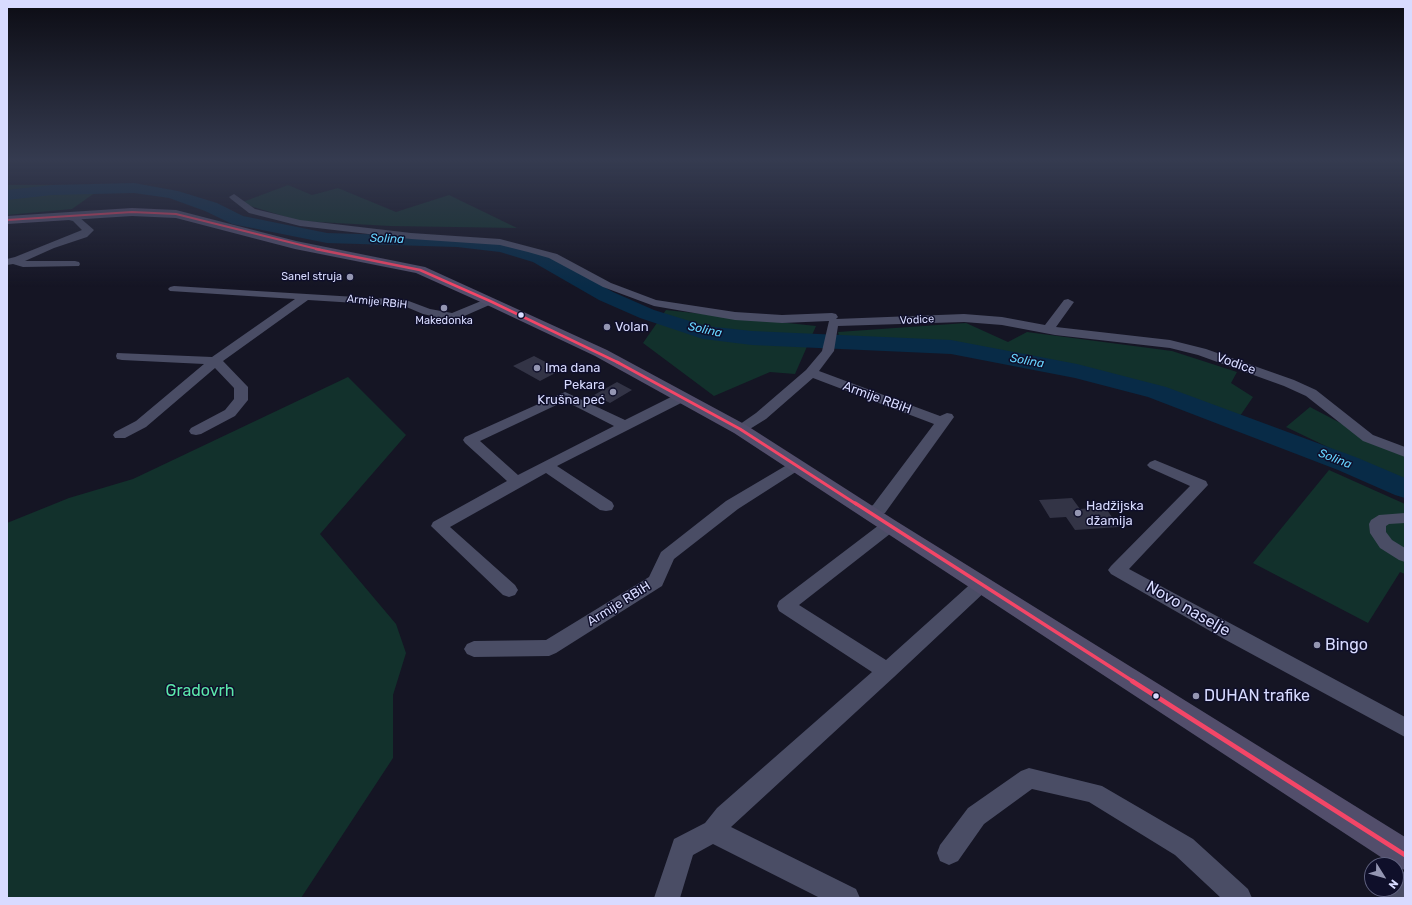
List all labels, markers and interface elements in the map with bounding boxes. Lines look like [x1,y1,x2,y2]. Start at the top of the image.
water label: Solina [370,231,404,247]
place label: Sanel struja [281,270,342,284]
marker: Sanel struja [345,272,355,282]
street label: Armije RBiH [346,292,408,312]
marker: Makedonka [439,303,449,313]
unlabelled marker [516,310,526,320]
street label: Vodice [899,313,935,327]
place label: Makedonka [415,314,473,328]
place label: Volan [615,319,649,335]
water label: Solina [687,319,723,341]
marker: Volan [602,322,612,332]
street label: Vodice [1214,350,1258,378]
water label: Solina [1009,351,1045,371]
place label: Ima dana [545,360,600,376]
marker: Ima dana [532,363,542,373]
place label: Pekara Krušna peć [537,377,605,408]
street label: Armije RBiH [841,378,913,418]
marker: Pekara Krušna peć [608,387,618,397]
water label: Solina [1316,446,1354,472]
place label: Hadžijska džamija [1086,498,1144,529]
marker: Hadžijska džamija [1073,508,1083,518]
street label: Novo naselje [1142,577,1234,641]
street label: Armije RBiH [584,578,654,630]
place label: Bingo [1325,635,1368,655]
marker: Bingo [1312,640,1322,650]
park label: Gradovrh [166,681,234,701]
place label: DUHAN trafike [1204,686,1310,706]
unlabelled marker [1151,691,1161,701]
marker: DUHAN trafike [1191,691,1201,701]
north arrow [1364,857,1404,897]
text: N [1386,877,1401,891]

